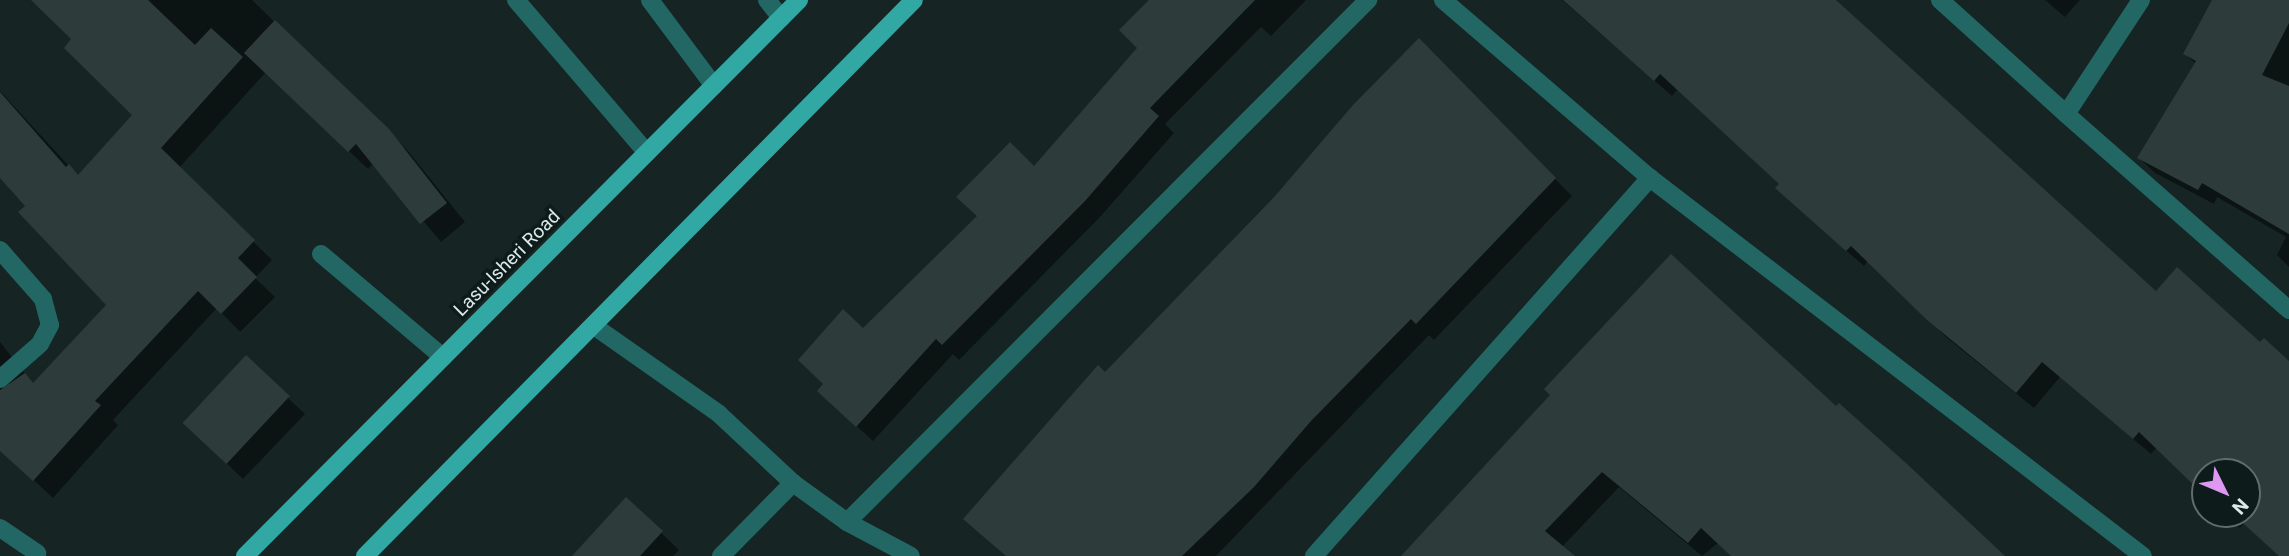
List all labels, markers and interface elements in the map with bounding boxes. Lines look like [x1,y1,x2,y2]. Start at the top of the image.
street label: Lasu-Isheri Road [449,205,565,321]
north arrow [2191,458,2261,528]
text: N [2227,494,2253,519]

